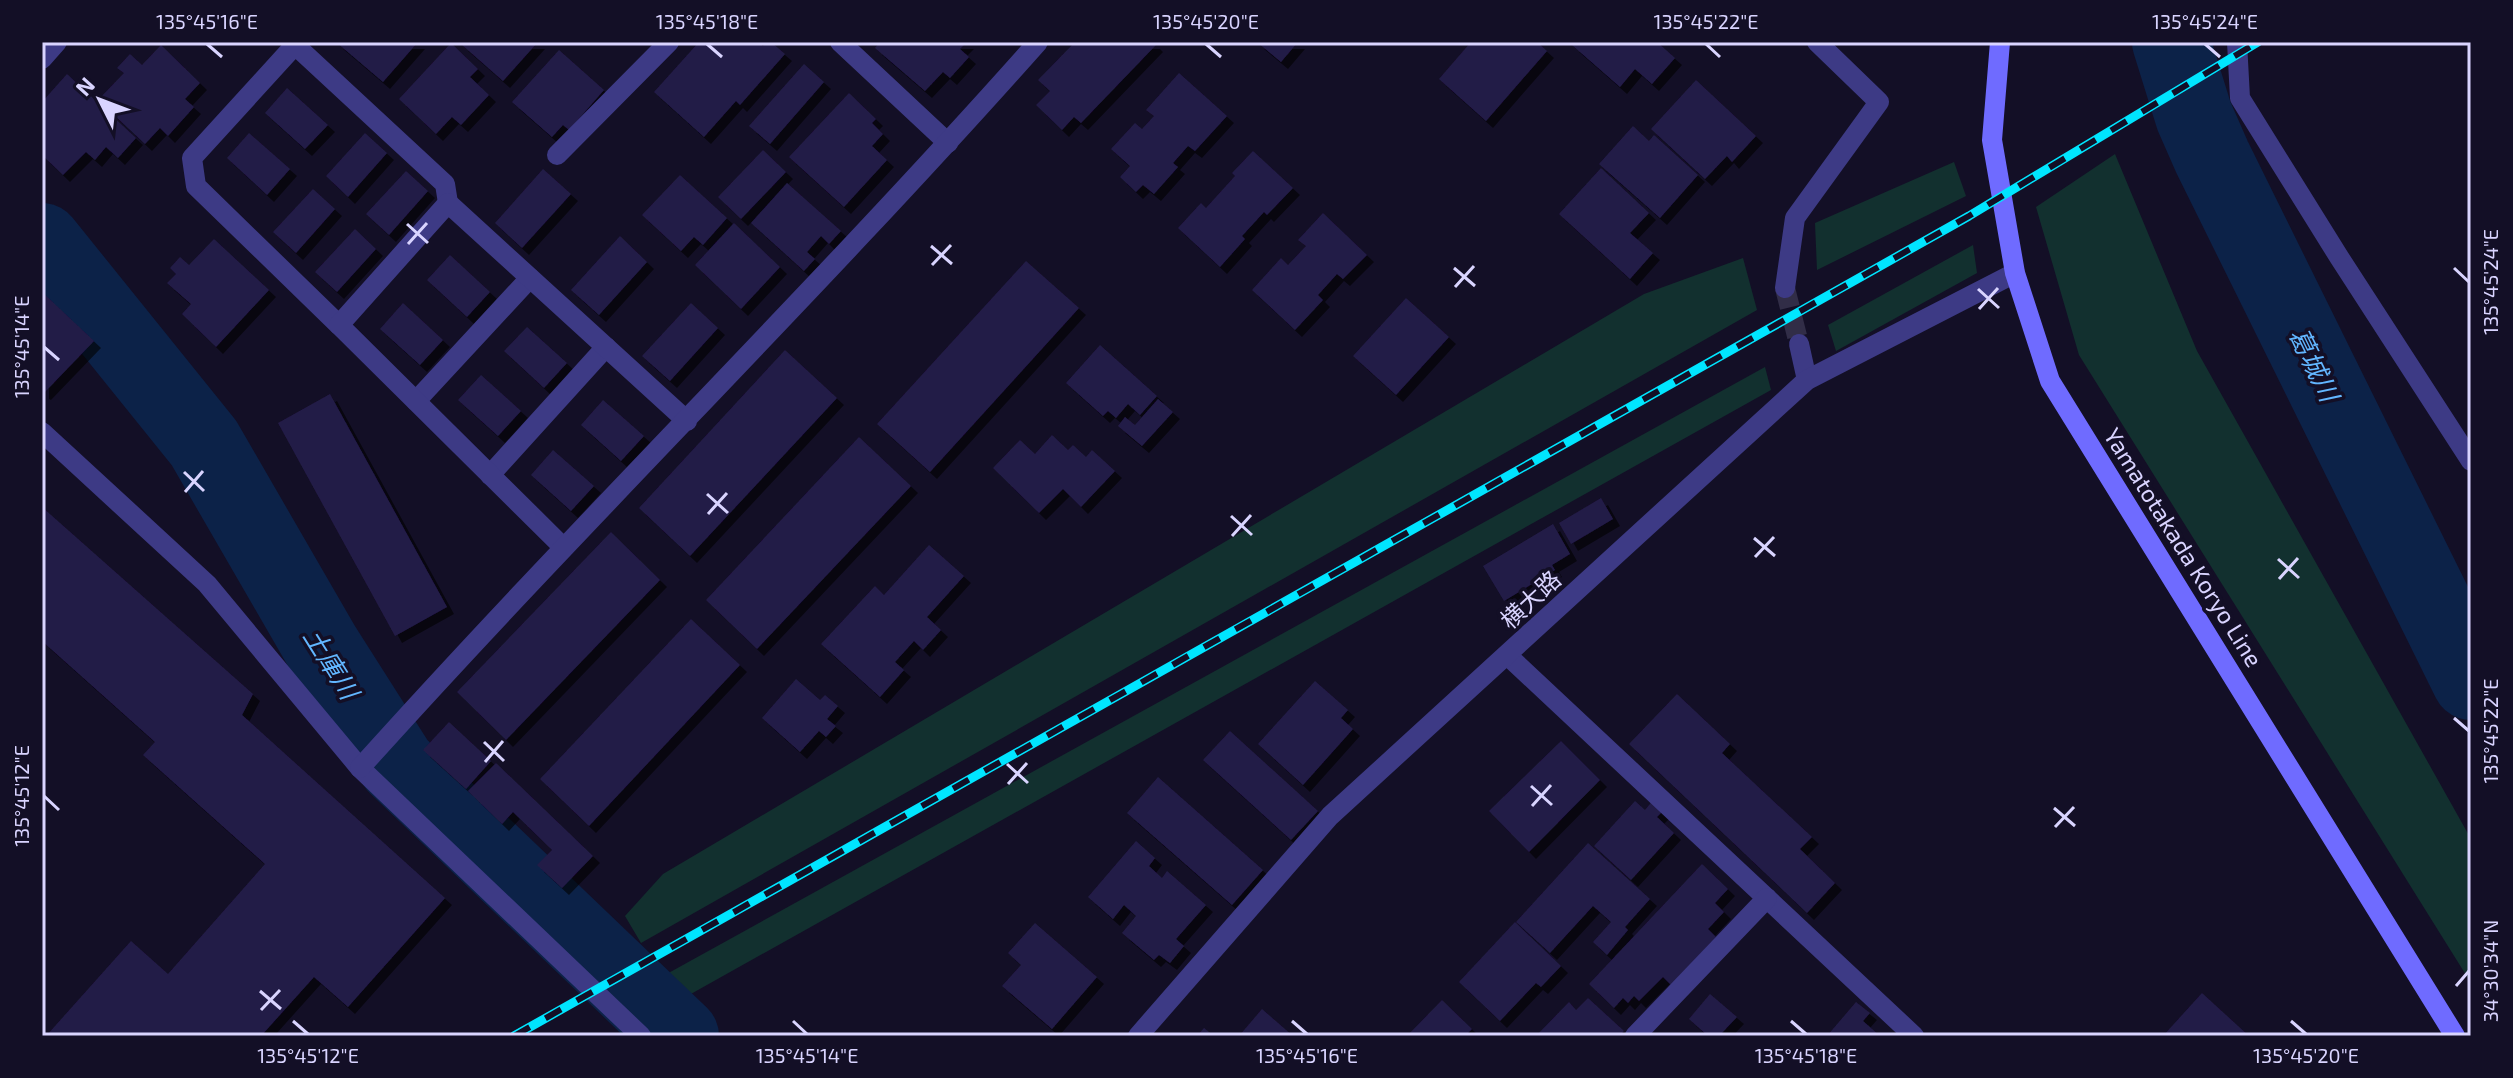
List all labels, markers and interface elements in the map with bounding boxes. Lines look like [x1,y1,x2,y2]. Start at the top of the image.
text: 135°45'16"E [156,9,258,33]
text: 135°45'18"E [656,9,758,33]
text: 135°45'20"E [1153,9,1259,33]
text: 135°45'22"E [1654,9,1759,33]
text: 135°45'24"E [2152,9,2258,33]
north arrow [60,60,140,140]
text: N [69,71,99,101]
text: 135°45'24"E [2478,229,2502,335]
text: 135°45'14"E [9,296,33,398]
water label: 葛城川 [2284,322,2347,409]
street label: Yamatotakada Koryo Line [2099,422,2269,672]
street label: 横大路 [1494,564,1566,634]
water label: 土庫川 [298,622,367,707]
text: 135°45'22"E [2478,679,2502,784]
text: 135°45'12"E [9,745,33,847]
text: 34°30'34"N [2478,920,2502,1022]
text: 135°45'12"E [257,1043,359,1067]
text: 135°45'14"E [756,1043,858,1067]
text: 135°45'16"E [1256,1043,1358,1067]
text: 135°45'18"E [1755,1043,1857,1067]
text: 135°45'20"E [2253,1043,2359,1067]

